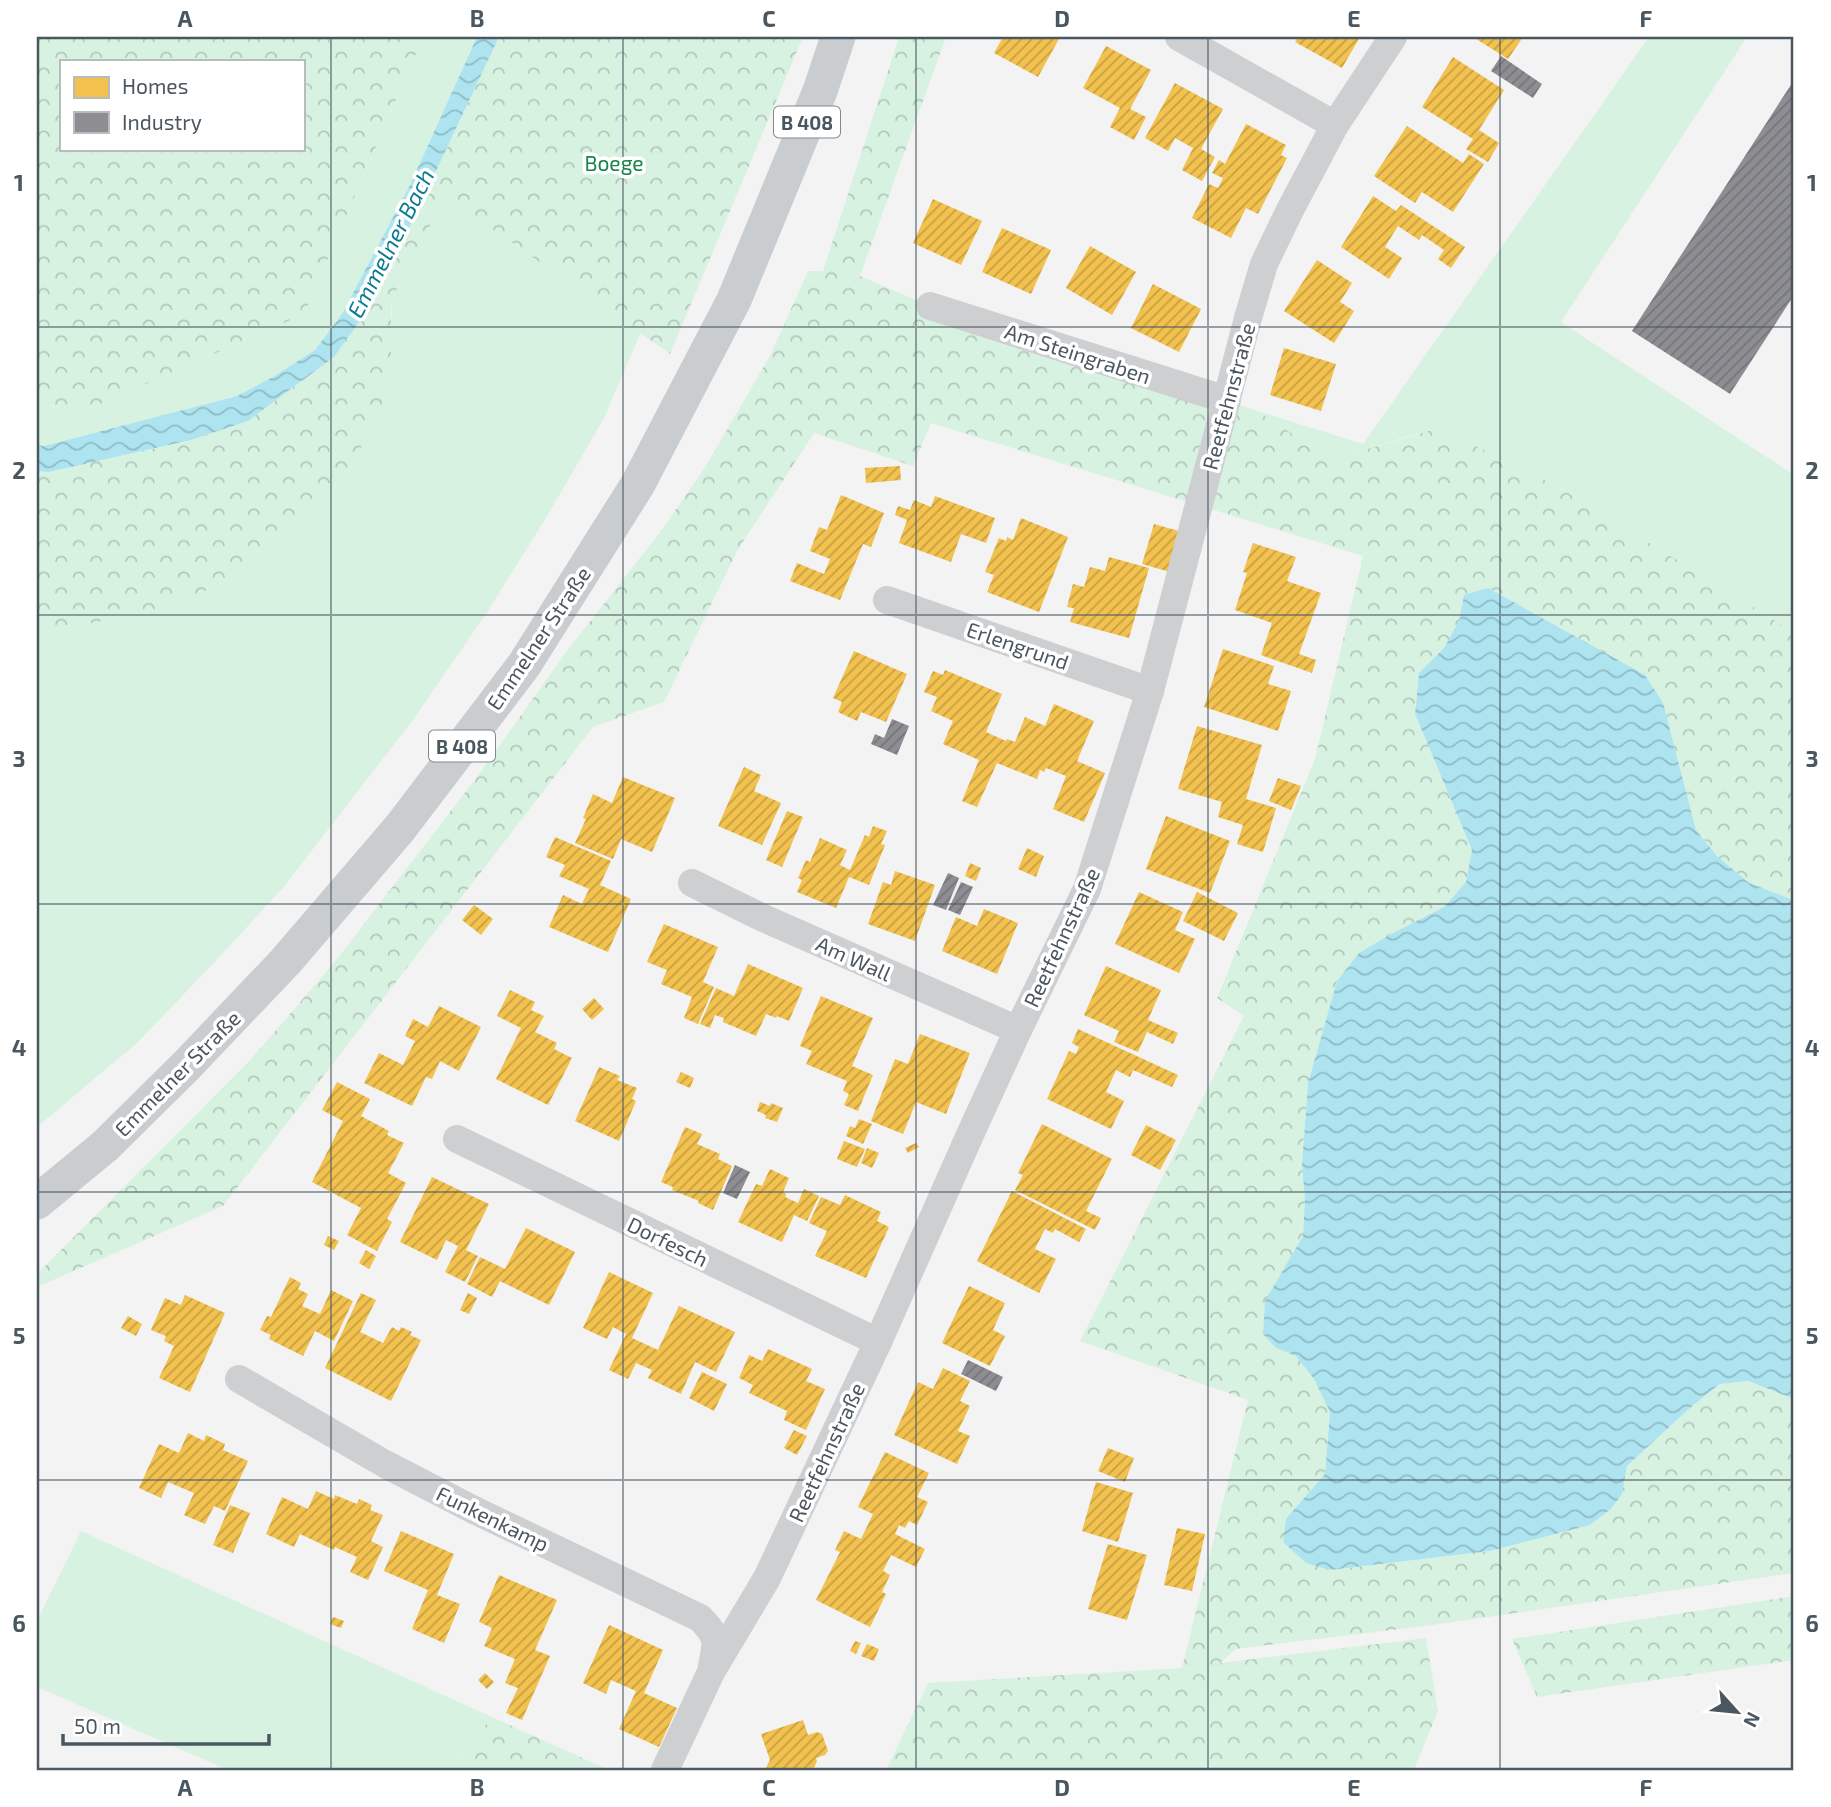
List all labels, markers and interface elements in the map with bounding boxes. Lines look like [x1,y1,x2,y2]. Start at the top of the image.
text: A [177,4,193,32]
text: B [470,4,484,32]
text: C [762,4,776,32]
text: D [1054,4,1070,32]
text: E [1347,4,1361,32]
text: F [1640,4,1653,32]
legend [60,60,304,150]
text: Homes [122,73,188,98]
road number: B 408 [774,106,840,138]
text: Industry [122,109,202,134]
park label: Boege [584,150,644,175]
water label: Emmelner Bach [340,164,440,322]
text: 1 [14,168,24,196]
text: 1 [1807,168,1817,196]
street label: Am Steingraben [1002,318,1154,388]
street label: Reetfehnstraße [1196,320,1260,472]
text: 2 [12,456,26,484]
text: 2 [1805,456,1819,484]
street label: Emmelner Straße [481,562,595,714]
street label: Erlengrund [964,616,1072,674]
road number: B 408 [429,730,495,762]
text: 3 [12,744,26,772]
text: 3 [1805,744,1819,772]
street label: Reetfehnstraße [1018,863,1104,1011]
street label: Am Wall [813,930,896,986]
street label: Emmelner Straße [109,1005,245,1141]
text: 4 [12,1033,26,1061]
text: 4 [1805,1033,1819,1061]
street label: Dorfesch [624,1211,712,1271]
text: 5 [13,1321,25,1349]
text: 5 [1806,1321,1818,1349]
street label: Reetfehnstraße [783,1378,869,1526]
street label: Funkenkamp [433,1480,553,1556]
text: 6 [12,1609,26,1637]
text: 6 [1805,1609,1819,1637]
north arrow [1702,1678,1772,1748]
scale bar [63,1702,270,1746]
text: N [1739,1709,1766,1731]
text: 50 m [74,1713,121,1738]
text: A [177,1773,193,1801]
text: B [470,1773,484,1801]
text: C [762,1773,776,1801]
text: D [1054,1773,1070,1801]
text: E [1347,1773,1361,1801]
text: F [1640,1773,1653,1801]

